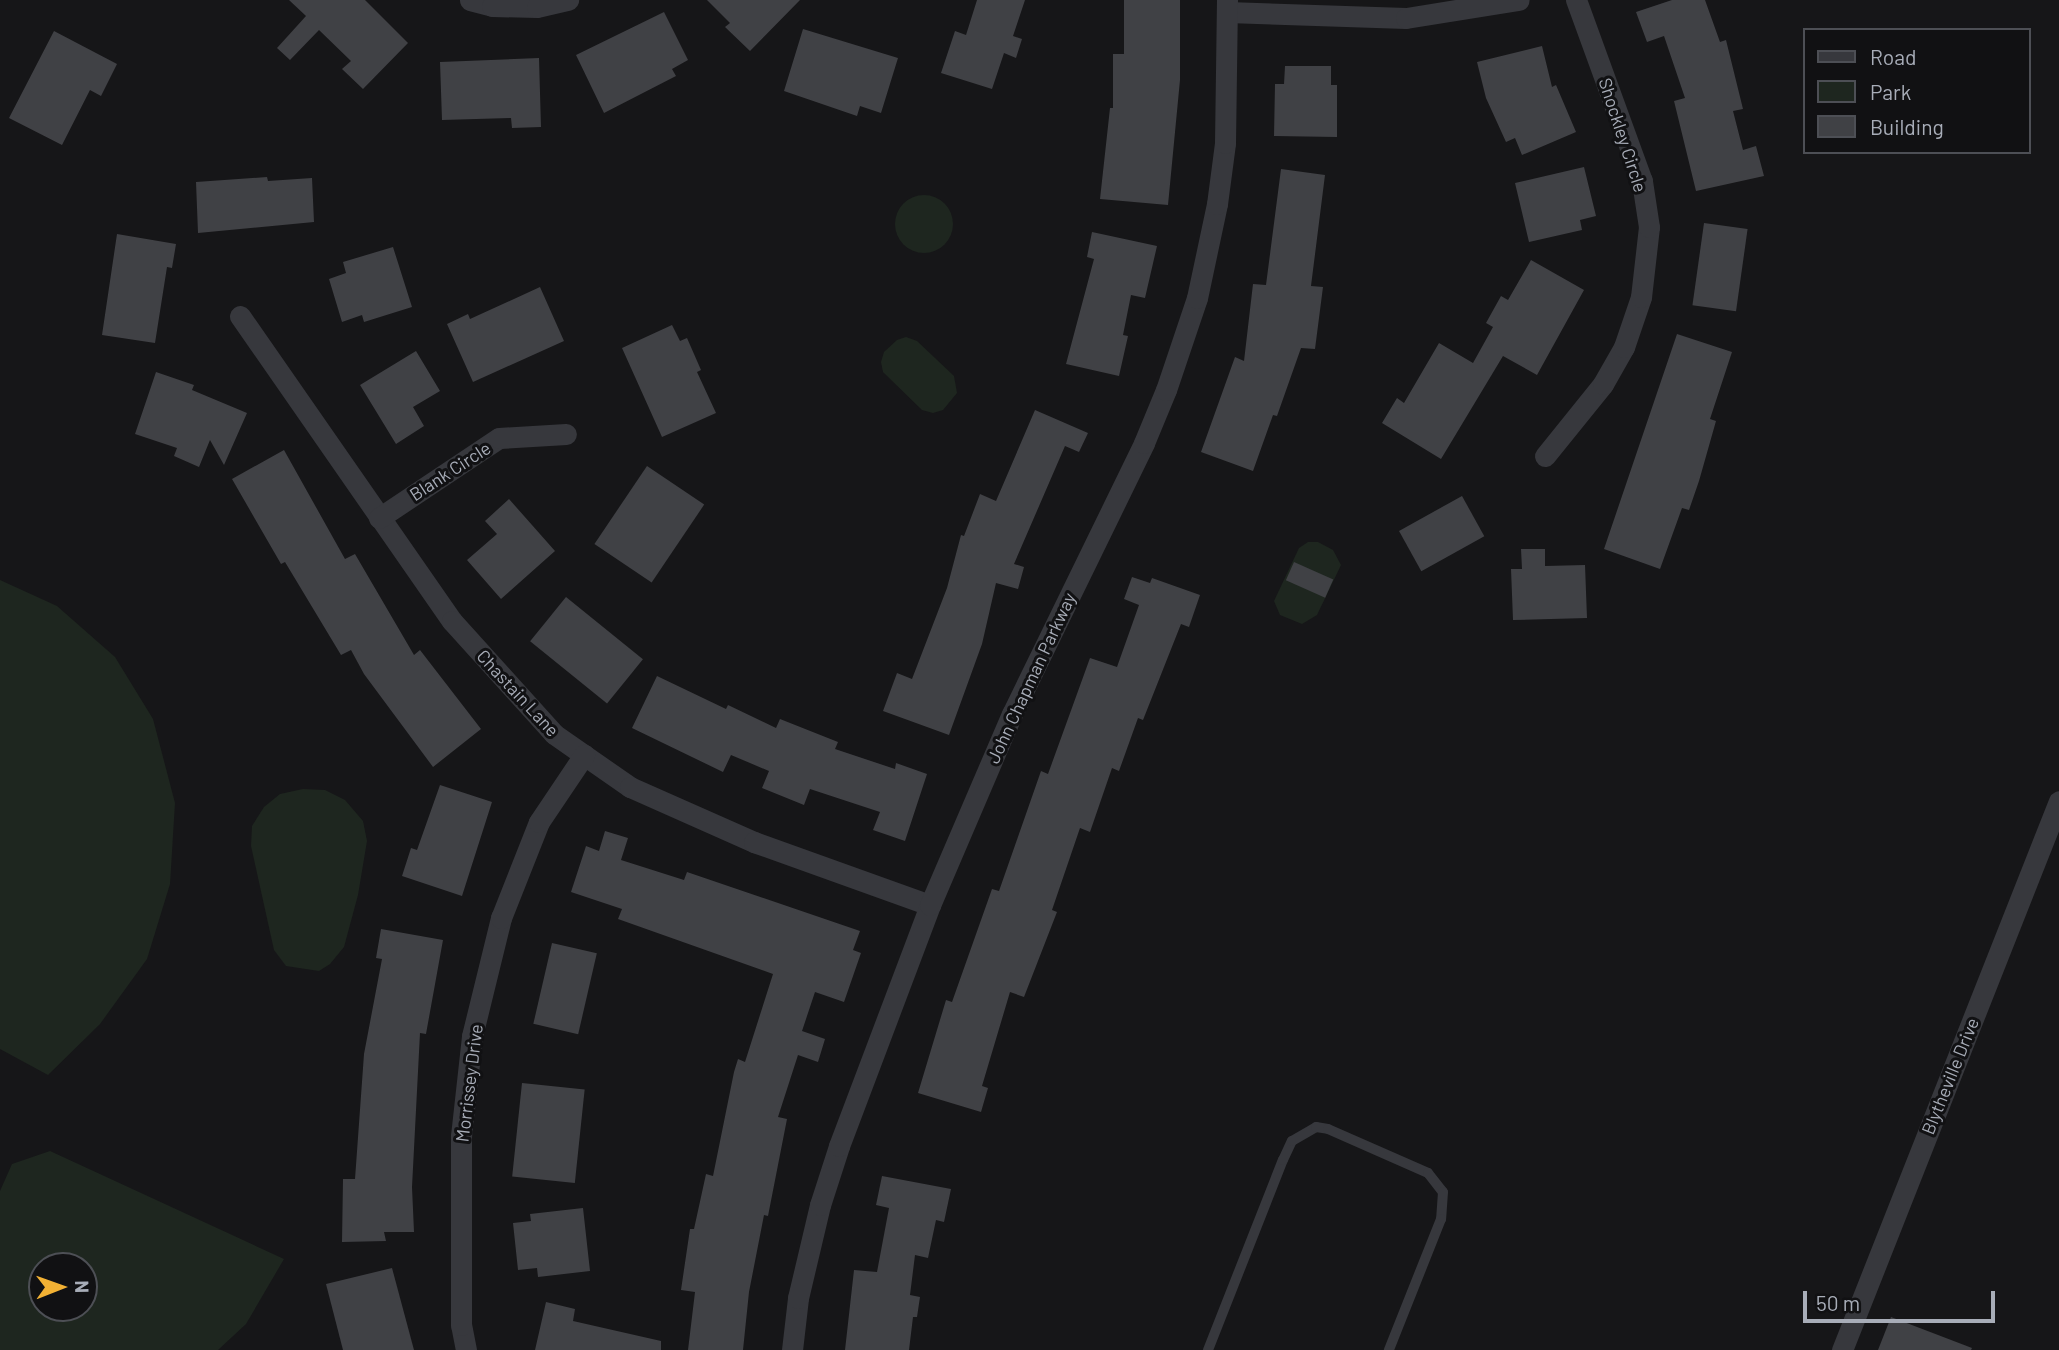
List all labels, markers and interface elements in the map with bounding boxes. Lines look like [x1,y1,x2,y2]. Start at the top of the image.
legend [1804,28,2031,154]
text: Road [1870,44,1916,69]
street label: Shockley Circle [1594,75,1652,195]
text: Park [1870,79,1911,104]
text: Building [1870,114,1944,139]
street label: Blank Circle [406,437,494,505]
street label: John Chapman Parkway [982,589,1080,767]
street label: Chastain Lane [472,645,564,741]
street label: Blytheville Drive [1917,1015,1983,1137]
street label: Morrissey Drive [451,1023,487,1143]
north arrow [28,1252,98,1322]
scale bar [1807,1276,2000,1320]
text: N [71,1280,94,1293]
text: 50 m [1816,1290,1860,1315]

